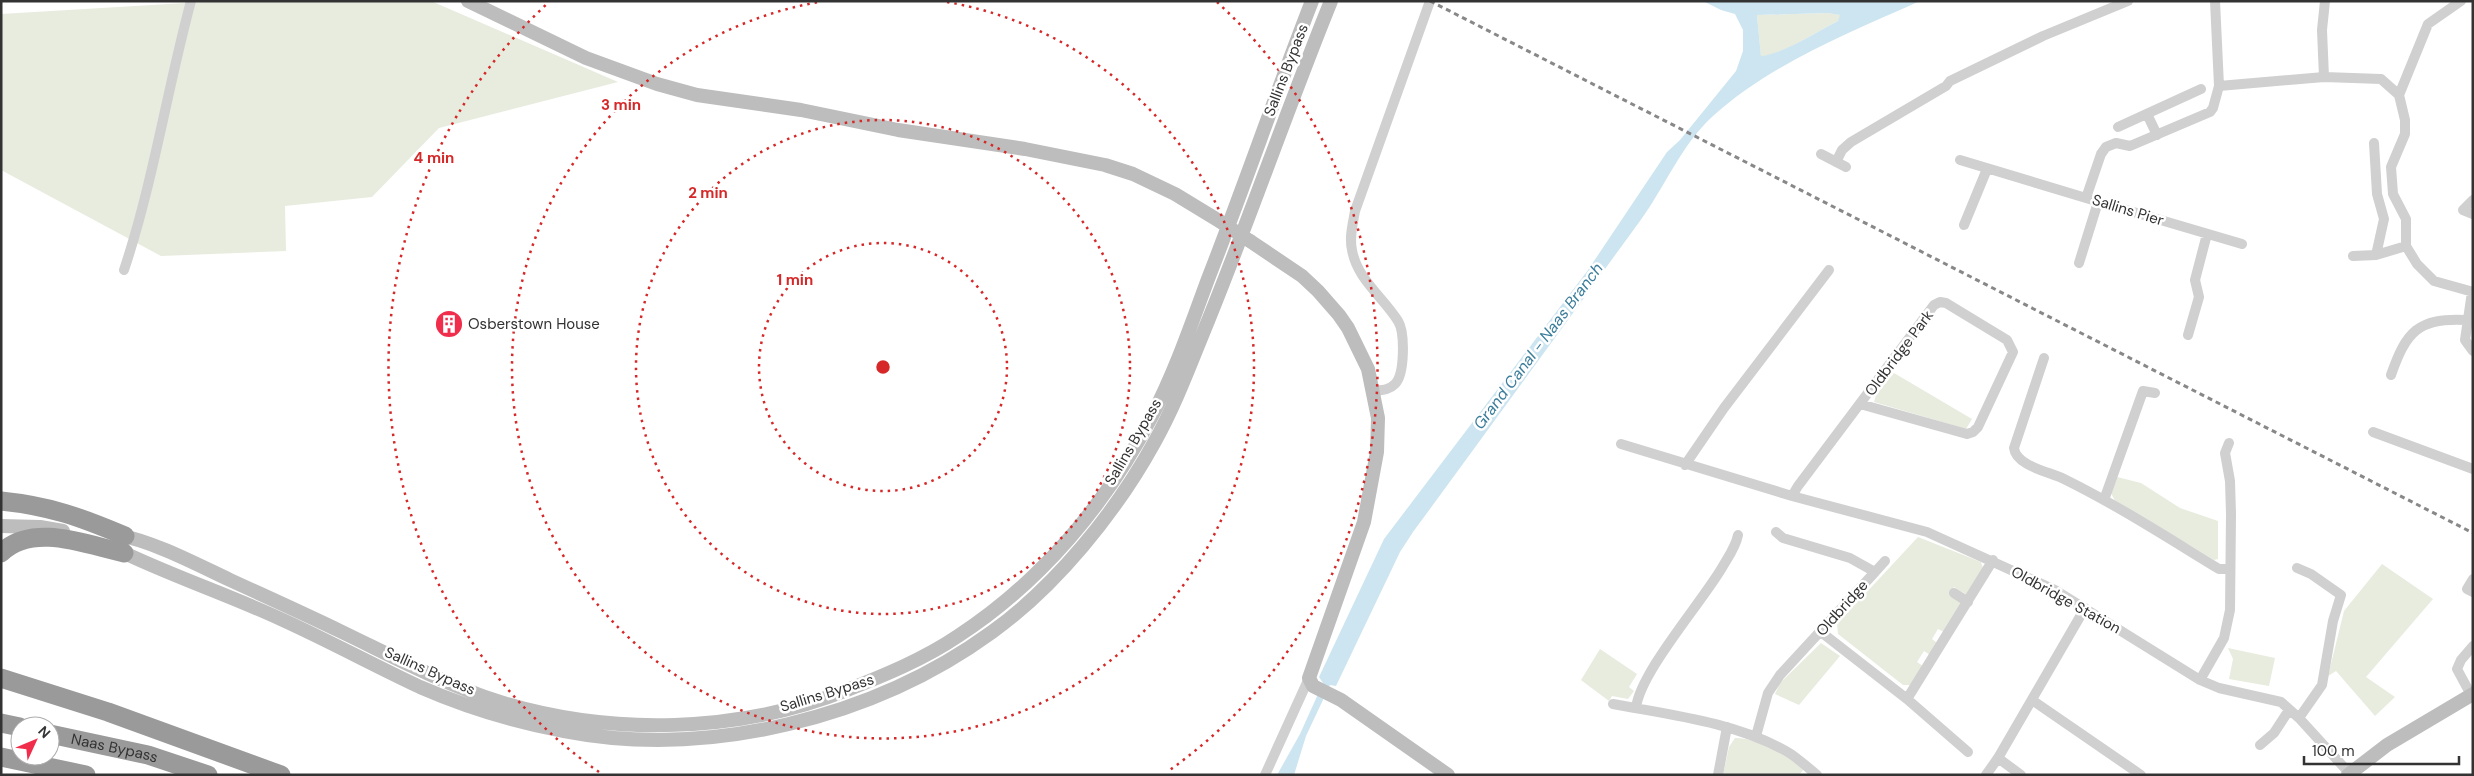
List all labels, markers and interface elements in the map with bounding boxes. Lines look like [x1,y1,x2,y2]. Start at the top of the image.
street label: Sallins Bypass [1259,21,1313,119]
text: 3 min [601,95,641,115]
text: 4 min [414,148,454,168]
text: 2 min [688,183,728,203]
street label: Sallins Pier [2090,190,2167,230]
water label: Grand Canal - Naas Branch [1468,259,1608,433]
text: 1 min [777,270,813,290]
street label: Oldbridge Park [1860,306,1938,400]
building icon: Osberstown House [434,309,464,339]
place label: Osberstown House [468,314,600,334]
centre of rings [874,358,892,376]
street label: Sallins Bypass [1100,395,1166,489]
street label: Oldbridge Station [2008,562,2124,638]
street label: Oldbridge [1812,576,1872,640]
street label: Sallins Bypass [381,642,479,700]
street label: Sallins Bypass [778,669,876,717]
north arrow [10,716,60,766]
text: N [34,722,54,742]
street label: Naas Bypass [69,729,161,768]
scale bar [2304,734,2459,766]
text: 100 m [2312,741,2355,761]

